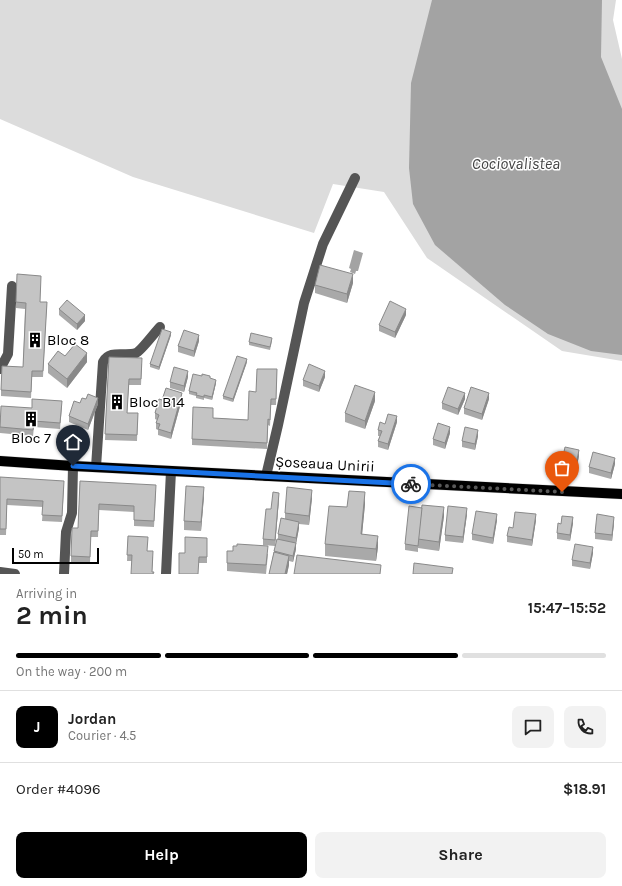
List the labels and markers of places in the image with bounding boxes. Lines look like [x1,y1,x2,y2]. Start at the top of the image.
building icon: Bloc 8 [26,331,44,349]
place label: Bloc 8 [47,331,89,349]
building icon: Bloc B14 [108,393,126,411]
place label: Bloc B14 [129,393,185,411]
building icon: Bloc 7 [22,410,40,428]
pin [56,425,90,466]
place label: Bloc 7 [11,429,51,447]
pin [545,451,579,492]

